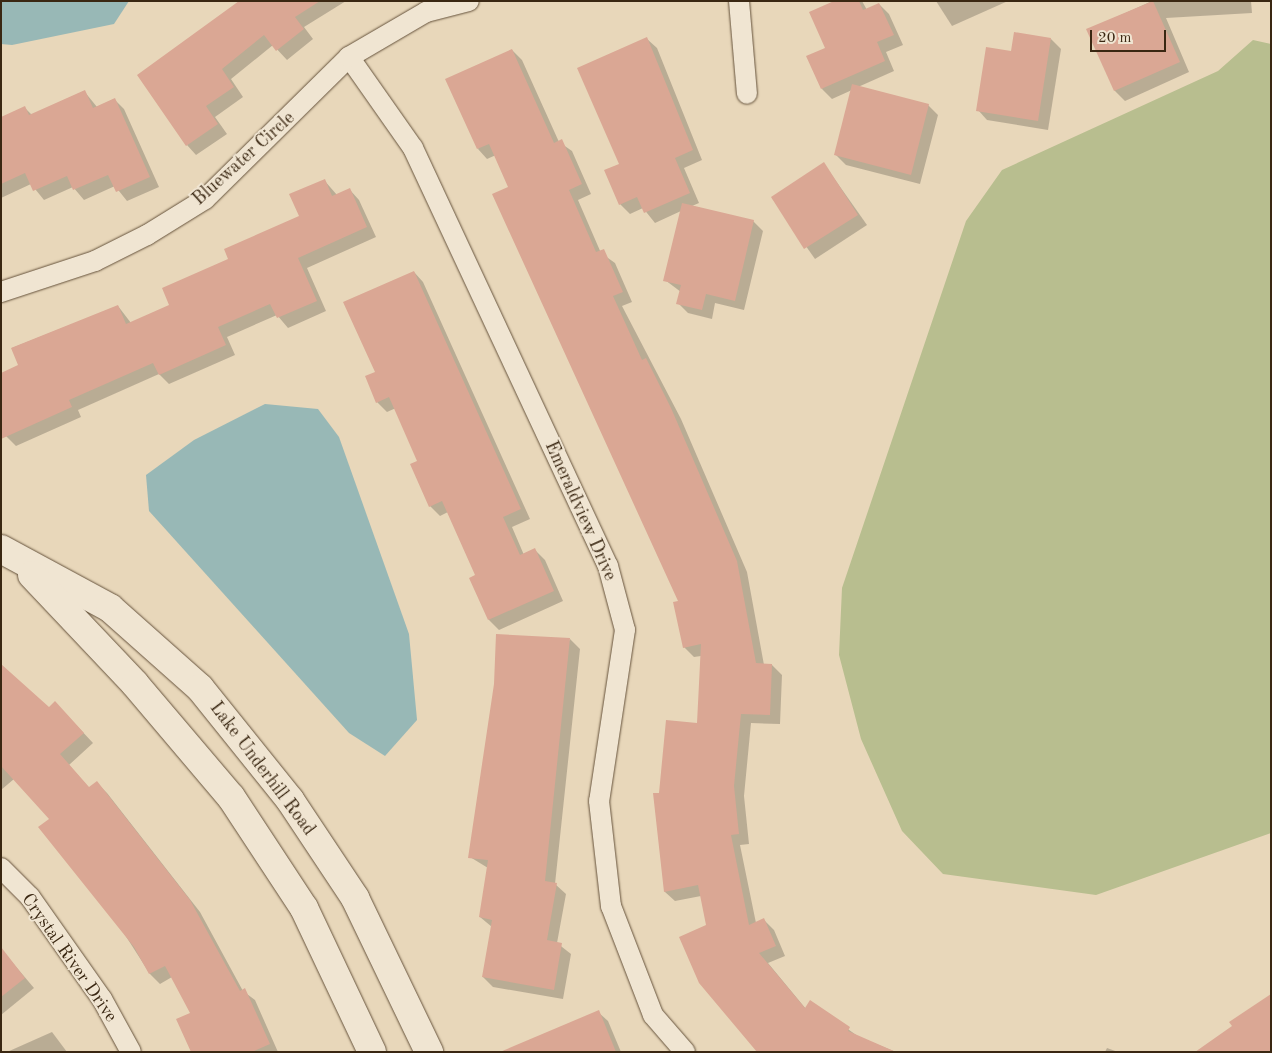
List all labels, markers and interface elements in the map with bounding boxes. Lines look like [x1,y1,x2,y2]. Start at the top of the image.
scale bar [1092,20,1168,52]
text: 20 m [1098,31,1132,46]
street label: Bluewater Circle [189,108,299,210]
street label: Emeraldview Drive [540,438,620,584]
street label: Lake Underhill Road [205,698,319,840]
street label: Crystal River Drive [16,889,122,1027]

